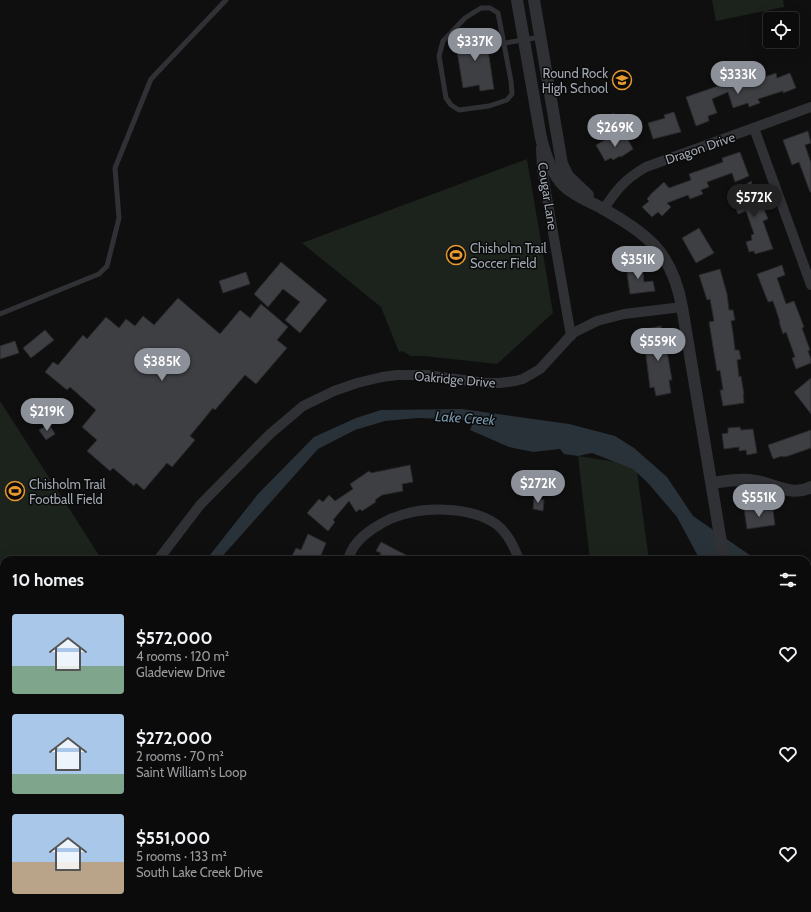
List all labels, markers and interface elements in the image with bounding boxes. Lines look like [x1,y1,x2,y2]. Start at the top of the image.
map controls [763,12,799,48]
button: locate [763,12,799,48]
pin: $337K [447,28,503,62]
text: $337K [457,33,493,49]
pin: $333K [710,61,766,95]
place label: Round Rock High School [542,65,608,96]
text: $333K [720,66,756,82]
school or university icon: Round Rock High School [611,69,633,91]
pin: $269K [587,114,643,148]
text: $269K [596,119,634,135]
street label: Dragon Drive [663,129,737,167]
street label: Cougar Lane [535,161,561,231]
pin: $572K [726,184,782,218]
text: $572K [736,189,772,205]
place label: Chisholm Trail Soccer Field [470,240,547,271]
sports icon: Chisholm Trail Soccer Field [445,244,467,266]
pin: $351K [610,246,666,280]
text: $351K [621,251,655,267]
pin: $559K [630,328,686,362]
text: $559K [640,333,676,349]
pin: $385K [134,348,190,382]
text: $385K [143,353,181,369]
street label: Oakridge Drive [414,367,497,391]
pin: $219K [19,398,75,432]
text: $219K [30,403,64,419]
water label: Lake Creek [434,407,497,429]
pin: $272K [510,470,566,504]
text: $272K [520,475,556,491]
place label: Chisholm Trail Football Field [29,476,106,507]
sports icon: Chisholm Trail Football Field [4,480,26,502]
pin: $551K [731,484,787,518]
text: $551K [742,489,776,505]
icon: filters [777,569,799,591]
text: 10 homes [12,570,84,590]
text: $572,000 [136,628,212,648]
icon: home [44,630,92,678]
icon: heart [777,643,799,665]
text: 4 rooms · 120 m² [136,648,229,664]
text: Gladeview Drive [136,664,225,680]
text: $272,000 [136,728,212,748]
icon: home [44,730,92,778]
icon: heart [777,743,799,765]
text: 2 rooms · 70 m² [136,748,224,764]
text: Saint William's Loop [136,764,247,780]
text: $551,000 [136,828,210,848]
icon: home [44,830,92,878]
icon: heart [777,843,799,865]
text: 5 rooms · 133 m² [136,848,227,864]
text: South Lake Creek Drive [136,864,263,880]

